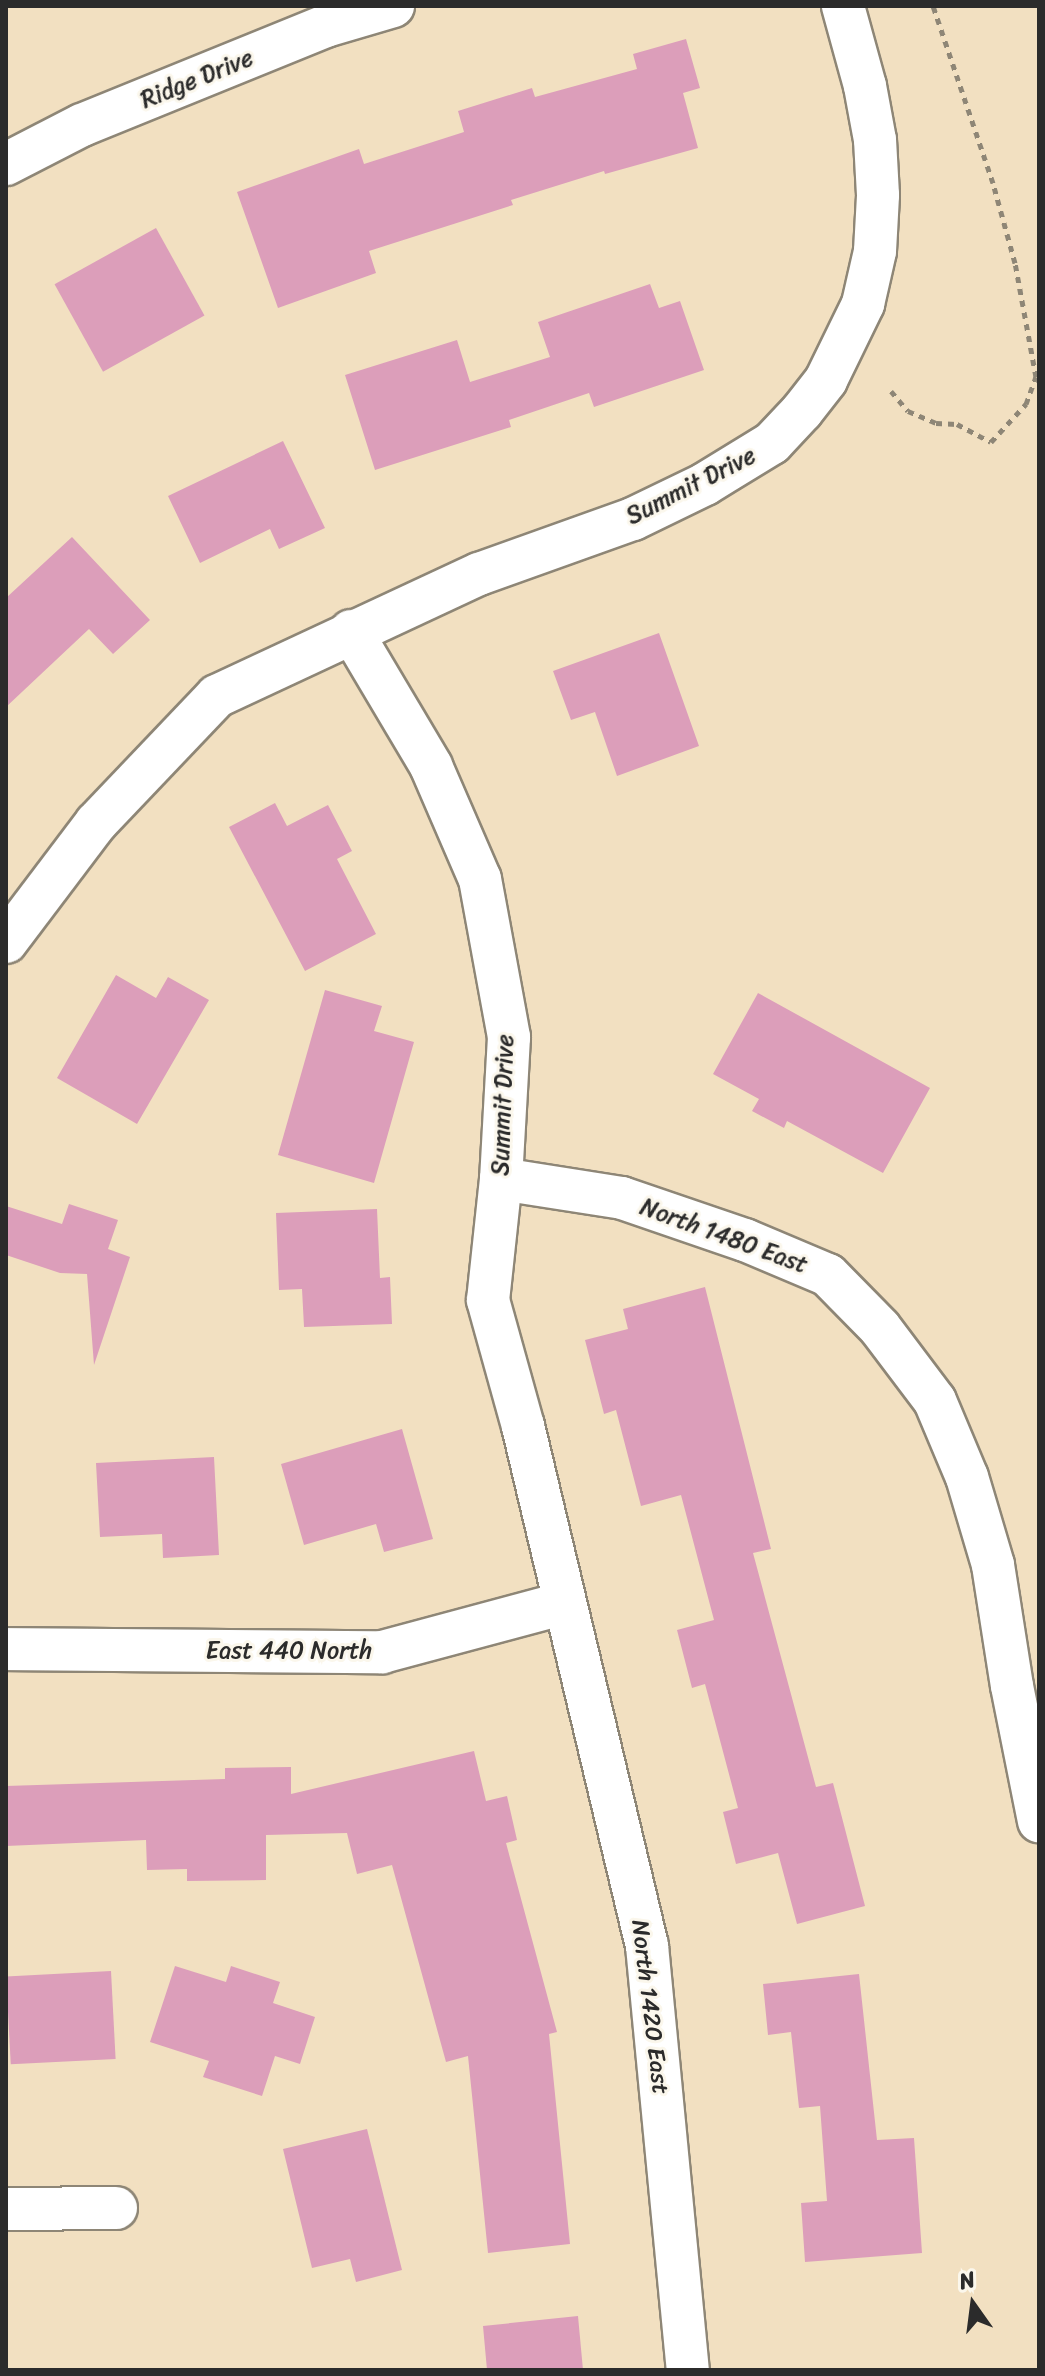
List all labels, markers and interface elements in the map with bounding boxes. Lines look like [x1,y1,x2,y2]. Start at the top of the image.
street label: Ridge Drive [137,43,257,115]
street label: Summit Drive [621,441,761,531]
street label: Summit Drive [486,1034,520,1176]
street label: North 1480 East [636,1192,812,1280]
street label: East 440 North [206,1637,372,1665]
street label: North 1420 East [625,1918,675,2096]
text: N [955,2259,979,2301]
north arrow [933,2264,1013,2344]

